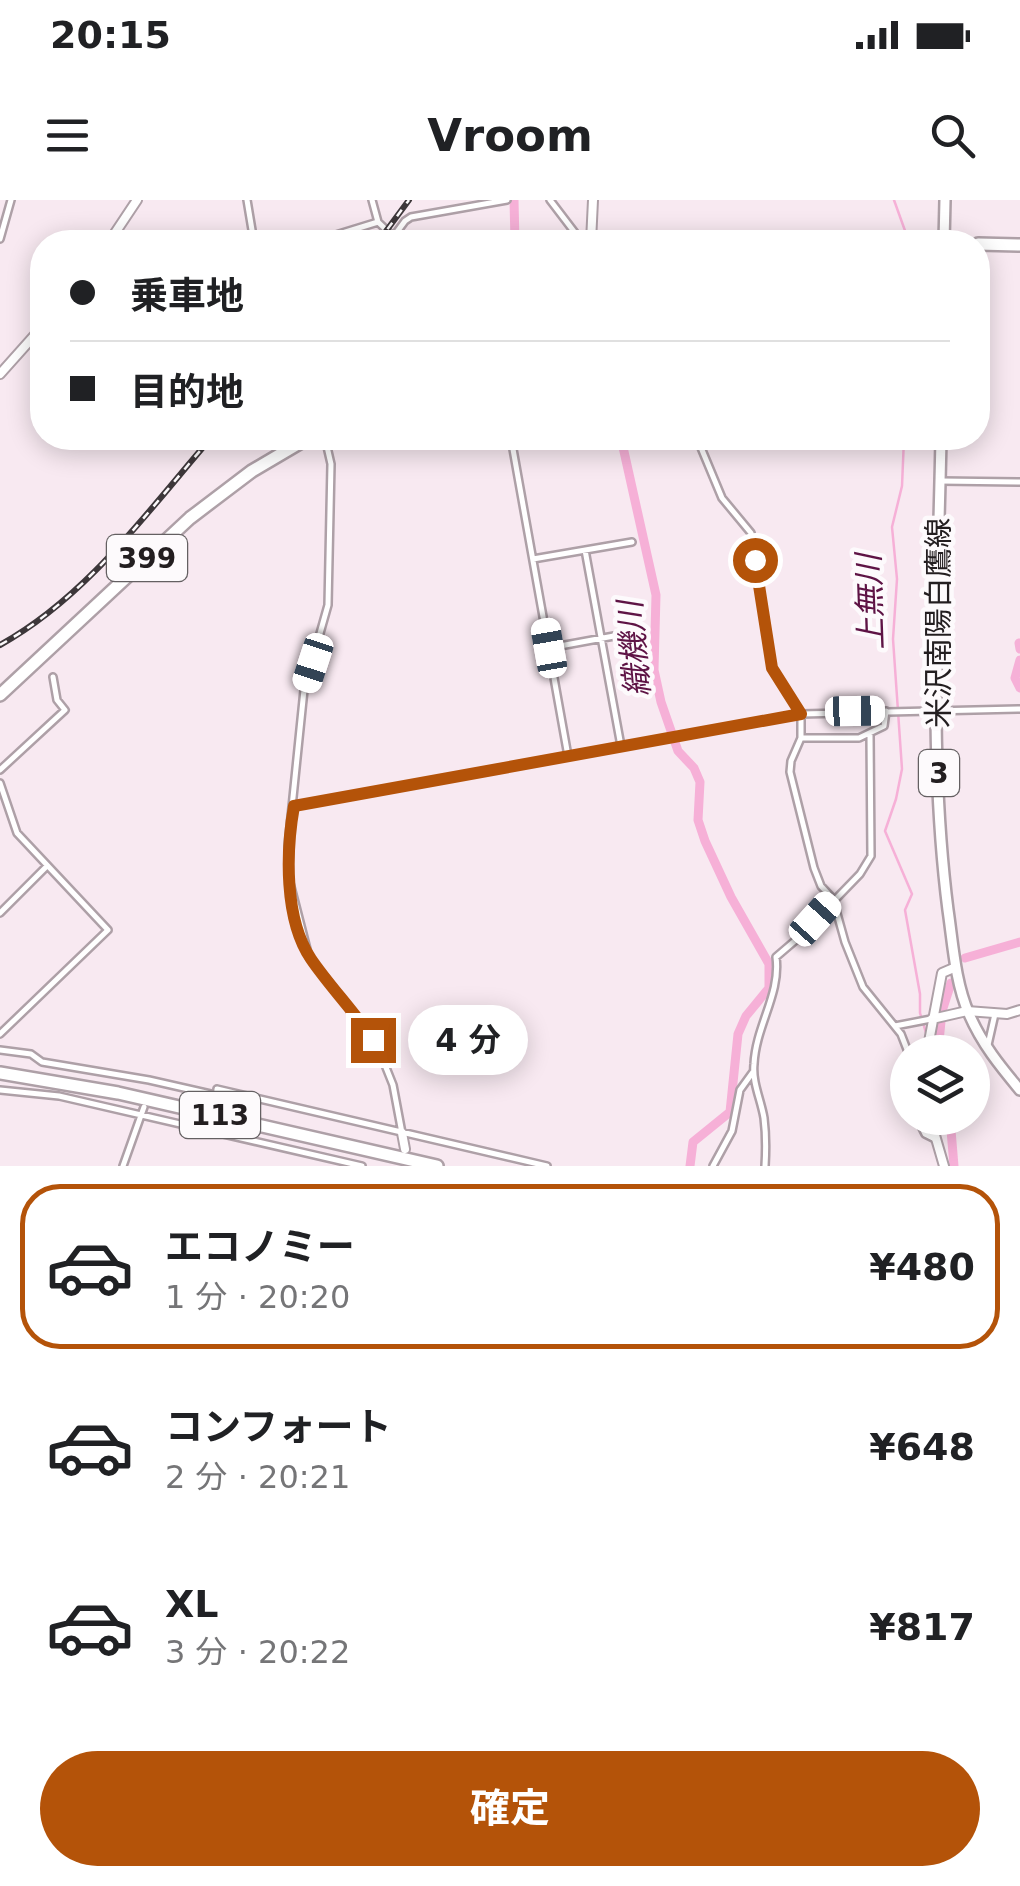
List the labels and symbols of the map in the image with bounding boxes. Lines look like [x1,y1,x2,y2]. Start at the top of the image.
street label: 米沢南陽白鷹線 [921,518,956,728]
road number: 399 [107,535,187,581]
route start [733,538,778,583]
water label: 上無川 [849,550,891,651]
water label: 織機川 [611,597,657,698]
car [529,616,569,680]
car [289,630,337,696]
car [825,695,885,727]
road number: 3 [919,750,959,796]
car [784,887,846,951]
callout: 4 分 [408,1005,528,1075]
route end [351,1018,396,1063]
road number: 113 [180,1092,260,1138]

